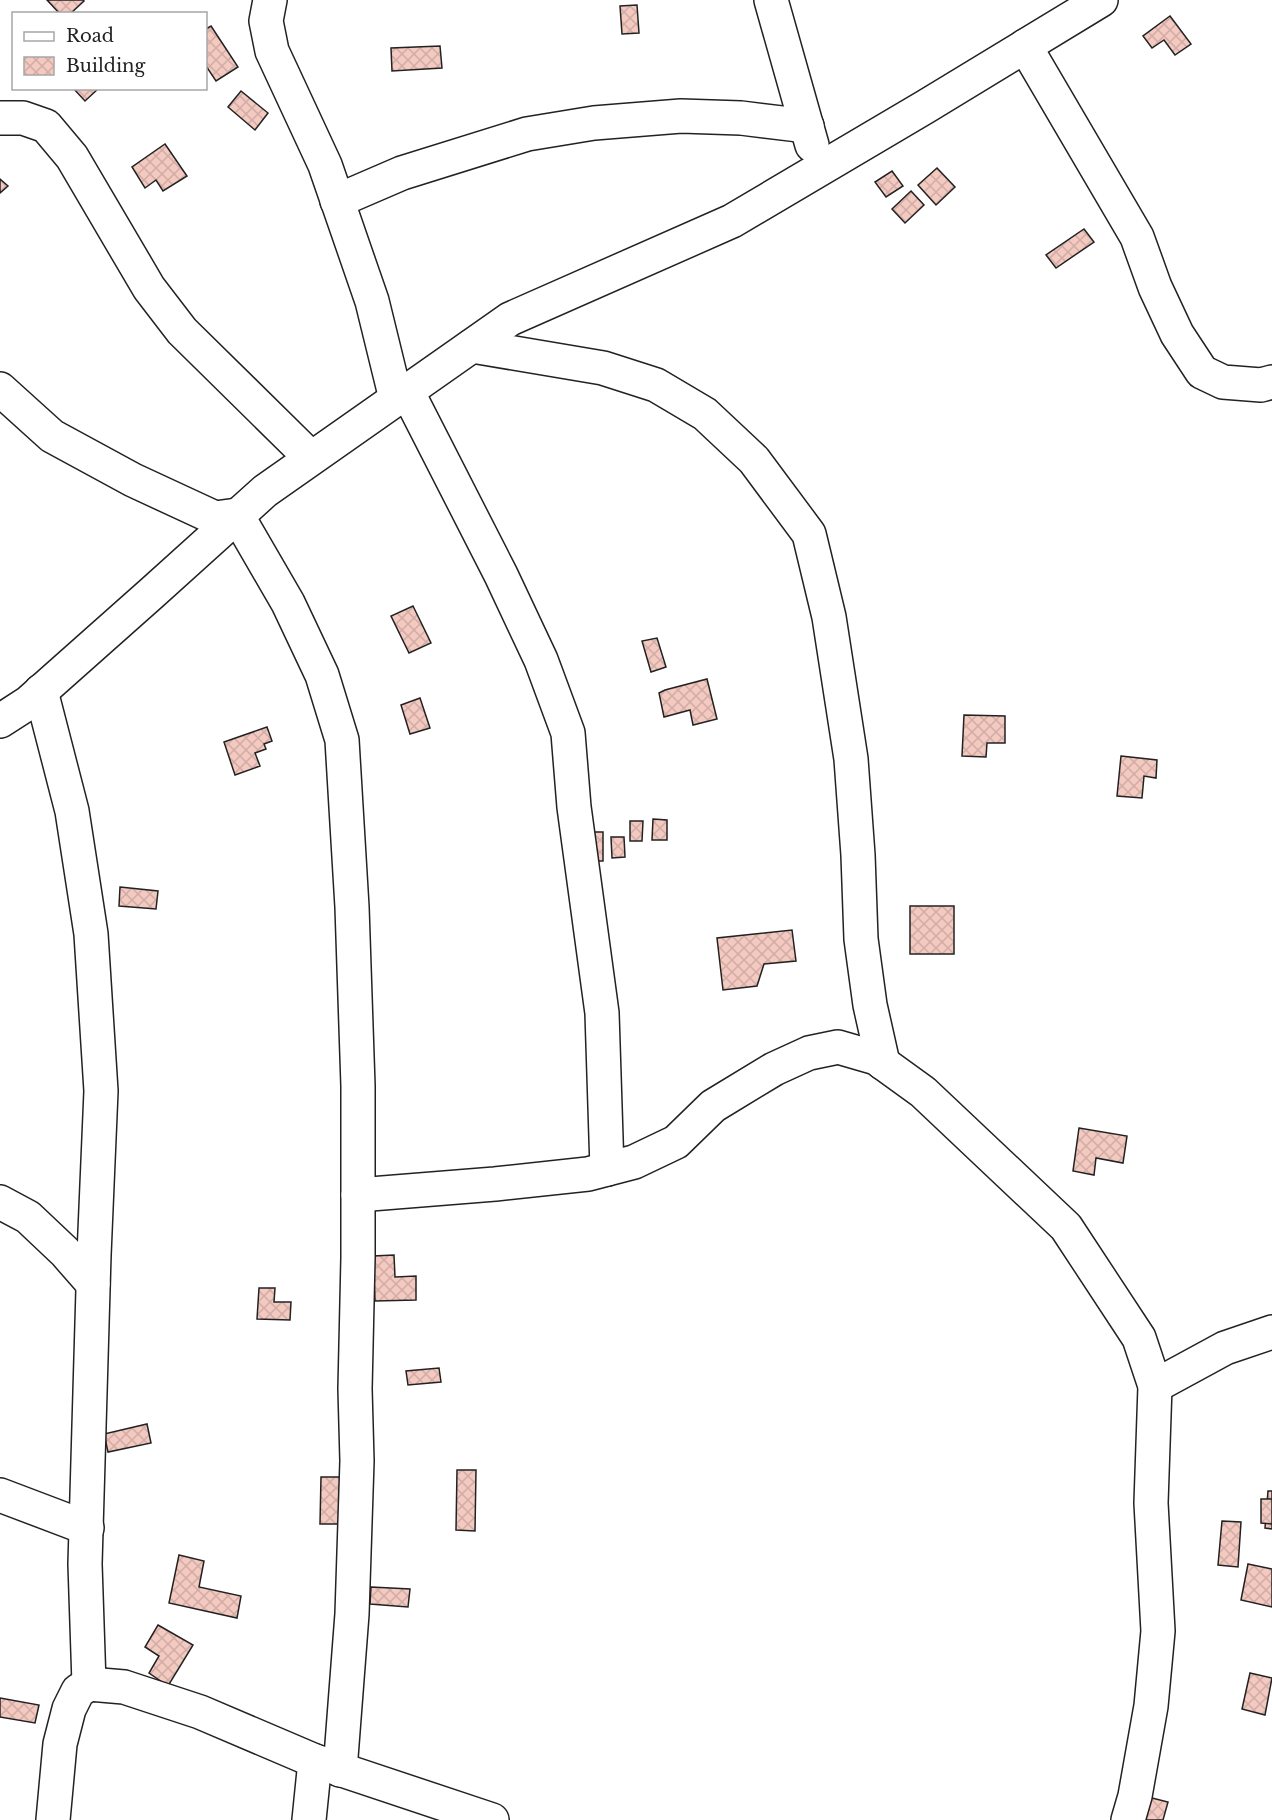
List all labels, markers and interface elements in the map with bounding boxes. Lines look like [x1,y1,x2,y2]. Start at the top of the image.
legend [12,12,207,90]
text: Road [66,25,114,47]
text: Building [66,55,145,77]

